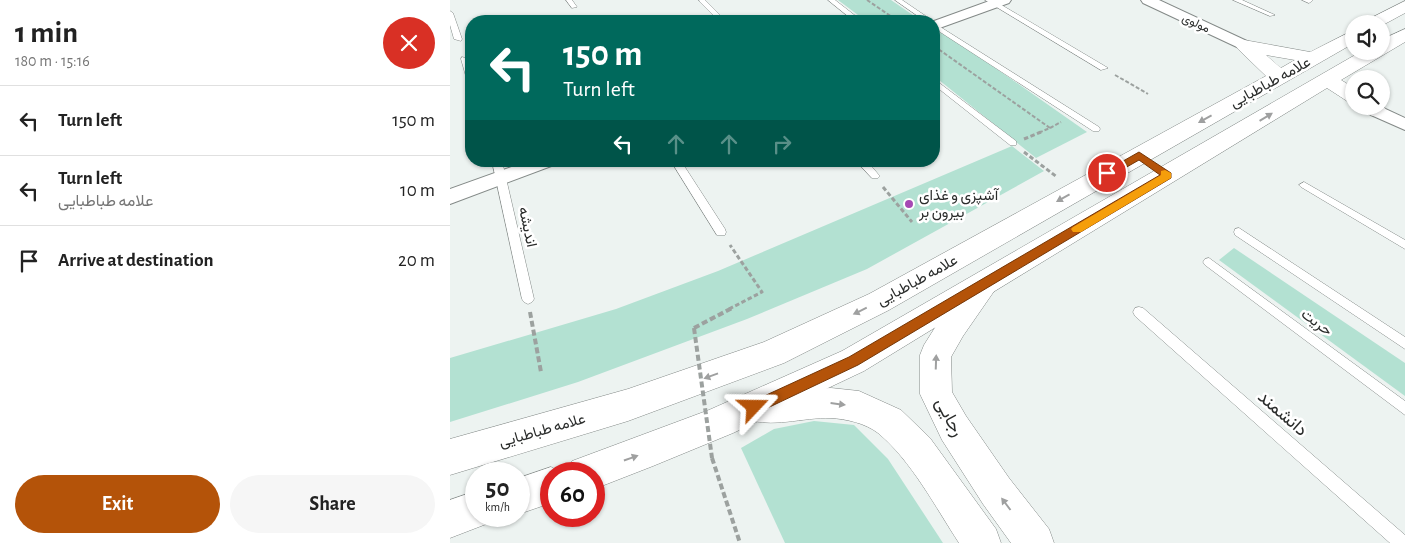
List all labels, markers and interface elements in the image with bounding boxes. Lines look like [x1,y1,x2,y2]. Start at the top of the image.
street label: مولوی [1179,11,1212,36]
map controls [1345,15,1390,115]
button: sound [1345,15,1390,60]
button: close [383,17,435,69]
text: 1 min [15,18,78,48]
icon: left [480,35,545,100]
text: 150 m [563,37,643,72]
text: 180 m · 15:16 [15,53,90,69]
street label: علامه طباطبایی [1228,54,1314,112]
button: search [1345,70,1390,115]
text: Turn left [563,78,635,100]
icon: left [15,107,43,135]
text: Turn left [58,111,122,130]
text: 150 m [392,111,435,130]
one-way arrow [1260,112,1273,121]
one-way arrow [1198,114,1211,123]
icon: left [609,130,637,158]
icon: ahead [662,130,690,158]
icon: ahead [715,130,743,158]
icon: right [768,130,796,158]
pin [1086,152,1128,194]
icon: arrive [1093,159,1121,187]
text: Turn left [58,169,122,188]
icon: left [15,177,43,205]
text: 10 m [400,181,435,200]
place label: آشپزی و غذای بیرون بر [918,187,1000,221]
text: علامه طباطبایی [58,193,153,209]
one-way arrow [1056,194,1069,203]
marker: آشپزی و غذای بیرون بر [903,198,915,210]
street label: اندیشه [515,206,539,249]
icon: arrive [15,247,43,275]
text: Arrive at destination [58,251,214,270]
text: 20 m [398,251,435,270]
street label: علامه طباطبایی [875,252,961,310]
street label: حریت [1298,306,1335,340]
one-way arrow [852,307,867,315]
one-way arrow [932,354,940,370]
one-way arrow [703,372,718,380]
position arrow [727,380,779,432]
street label: دانشمند [1254,388,1311,440]
street label: رجایی [931,395,967,440]
one-way arrow [830,400,846,408]
street label: علامه طباطبایی [497,411,588,452]
one-way arrow [624,454,639,462]
speed limit sign: 60 [540,462,605,527]
button: Exit [15,475,220,533]
button: Share [230,475,435,533]
text: 50 [486,476,509,501]
one-way arrow [1001,497,1011,511]
text: km/h [485,501,510,513]

